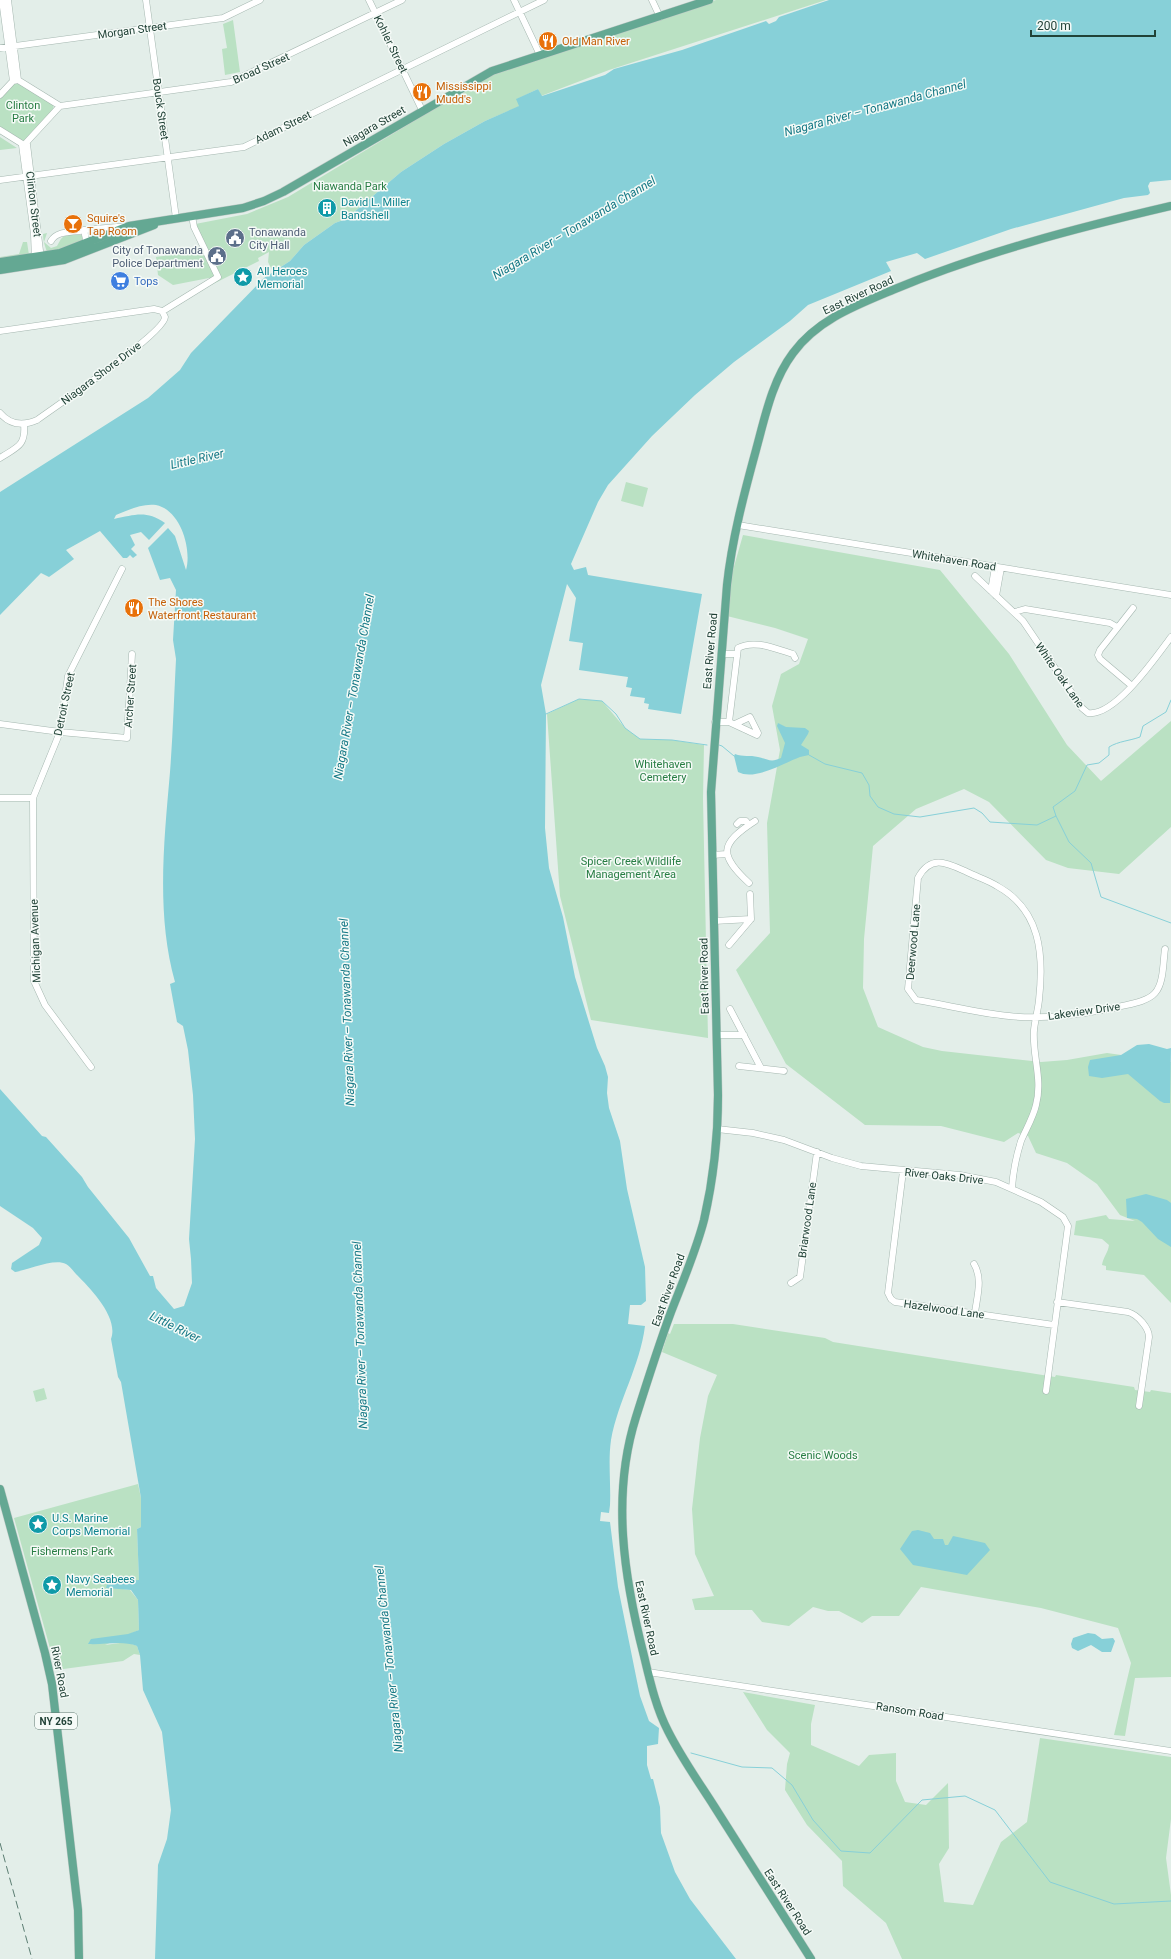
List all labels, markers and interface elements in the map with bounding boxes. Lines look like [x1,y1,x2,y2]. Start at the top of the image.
scale bar [1031,12,1155,38]
street label: Kohler Street [371,13,410,76]
street label: Morgan Street [97,19,168,42]
text: 200 m [1037,19,1071,33]
restaurant icon: Old Man River [537,30,559,52]
place label: Old Man River [562,35,630,48]
street label: Broad Street [231,50,292,87]
street label: Bouck Street [150,77,171,141]
water label: Niagara River – Tonawanda Channel [783,77,968,139]
place label: Mississippi Mudd's [436,80,491,106]
restaurant icon: Mississippi Mudd's [411,81,433,103]
park label: Clinton Park [6,99,40,125]
street label: Niagara Street [341,103,408,150]
street label: Adam Street [253,108,314,147]
street label: Clinton Street [23,170,44,238]
water label: Niagara River – Tonawanda Channel [490,174,658,282]
park label: Niawanda Park [313,180,387,193]
place label: David L. Miller Bandshell [341,196,410,222]
building icon: David L. Miller Bandshell [316,197,338,219]
place label: Squire's Tap Room [87,212,137,238]
bar icon: Squire's Tap Room [62,213,84,235]
place label: Tonawanda City Hall [249,226,306,252]
public building icon: Tonawanda City Hall [224,227,246,249]
place label: City of Tonawanda Police Department [112,244,203,270]
public building icon: City of Tonawanda Police Department [206,245,228,267]
place label: All Heroes Memorial [257,265,308,291]
place icon: All Heroes Memorial [232,266,254,288]
supermarket icon: Tops [109,270,131,292]
street label: East River Road [821,273,896,318]
place label: Tops [134,275,158,288]
street label: Niagara Shore Drive [59,339,144,408]
water label: Little River [169,446,226,472]
street label: Whitehaven Road [911,547,997,574]
water label: Niagara River – Tonawanda Channel [331,593,377,781]
place label: The Shores Waterfront Restaurant [148,596,256,622]
restaurant icon: The Shores Waterfront Restaurant [123,597,145,619]
street label: East River Road [701,612,720,690]
street label: White Oak Lane [1032,640,1087,710]
street label: Archer Street [122,663,139,728]
street label: Detroit Street [51,671,78,737]
park label: Whitehaven Cemetery [634,758,692,784]
park label: Spicer Creek Wildlife Management Area [581,855,681,881]
street label: Michigan Avenue [28,899,43,983]
street label: Deerwood Lane [904,903,923,981]
water label: Niagara River – Tonawanda Channel [337,918,357,1106]
street label: East River Road [697,938,712,1014]
street label: Lakeview Drive [1047,1000,1121,1023]
street label: River Oaks Drive [904,1166,984,1187]
street label: Briarwood Lane [796,1181,819,1259]
water label: Niagara River – Tonawanda Channel [350,1241,370,1429]
street label: East River Road [649,1252,688,1328]
street label: Hazelwood Lane [903,1297,985,1322]
water label: Little River [148,1309,203,1346]
park label: Scenic Woods [788,1449,858,1462]
place label: U.S. Marine Corps Memorial [52,1512,130,1538]
place icon: U.S. Marine Corps Memorial [27,1513,49,1535]
park label: Fishermens Park [31,1545,114,1558]
water label: Niagara River – Tonawanda Channel [372,1565,406,1753]
place label: Navy Seabees Memorial [66,1573,135,1599]
place icon: Navy Seabees Memorial [41,1574,63,1596]
street label: East River Road [632,1579,661,1657]
street label: River Road [48,1645,71,1699]
street label: Ransom Road [875,1700,945,1723]
road number: NY 265 [35,1713,77,1729]
street label: East River Road [761,1867,814,1938]

